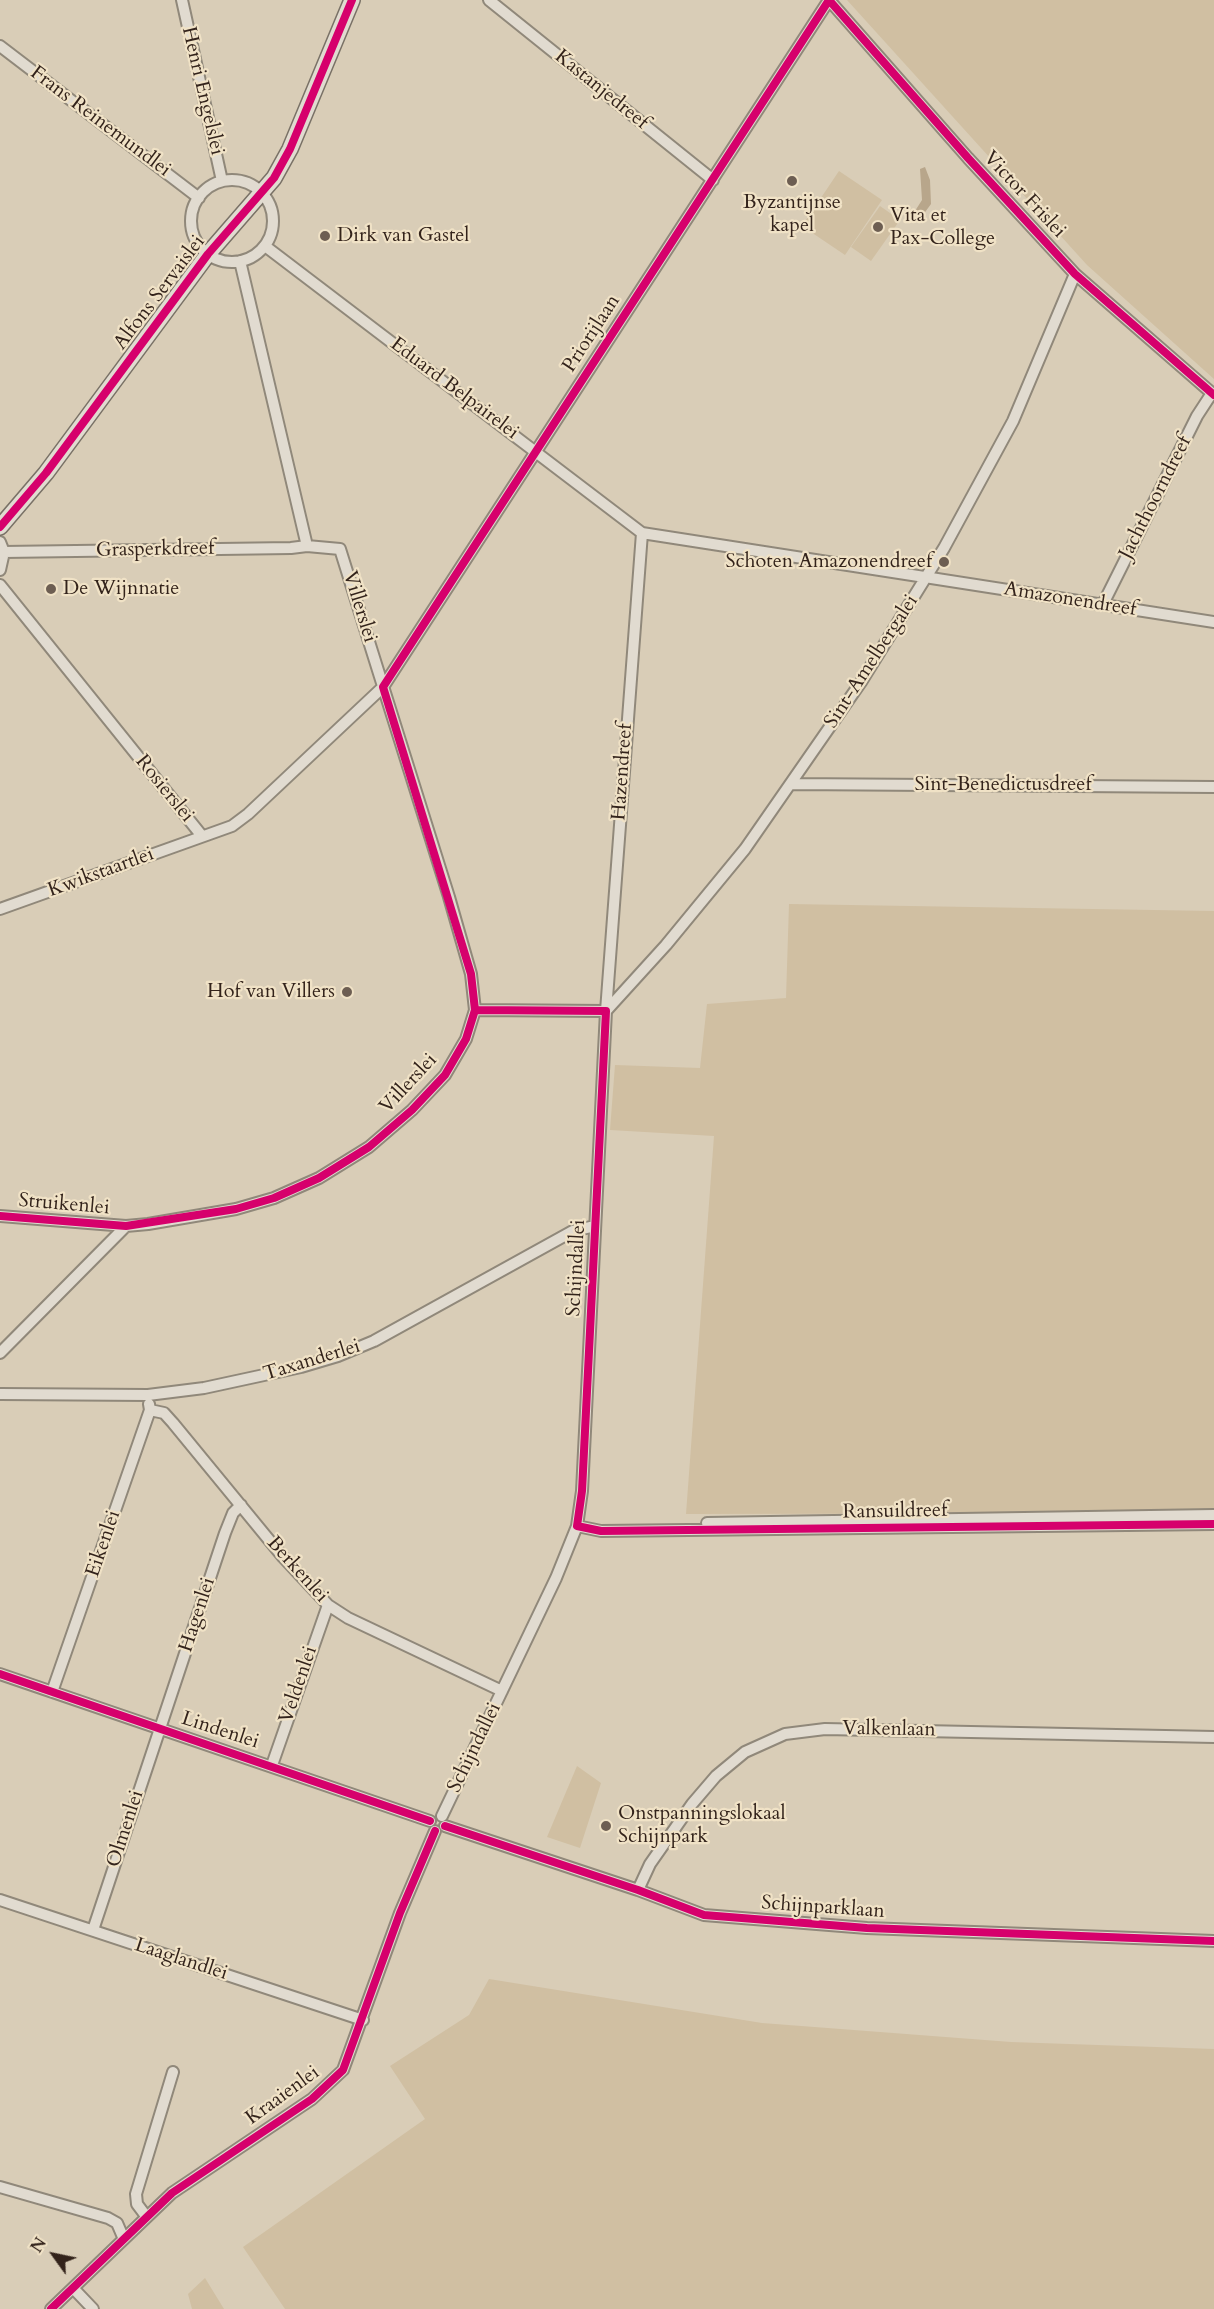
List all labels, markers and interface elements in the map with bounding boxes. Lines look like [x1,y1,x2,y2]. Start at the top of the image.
street label: Henri Engelslei [176,24,228,158]
street label: Kastanjedreef [549,45,653,135]
street label: Frans Reinemundlei [25,61,175,183]
street label: Victor Frislei [978,147,1070,243]
marker: Byzantijnse kapel [785,174,799,188]
place label: Byzantijnse kapel [743,191,841,238]
place label: Vita et Pax-College [890,204,995,251]
marker: Vita et Pax-College [871,220,885,234]
place label: Dirk van Gastel [337,224,469,248]
marker: Dirk van Gastel [318,229,332,243]
street label: Alfons Servaislei [109,231,211,355]
street label: Priorijlaan [558,291,626,377]
street label: Eduard Belpairelei [385,333,523,445]
street label: Jachthoorndreef [1115,432,1197,564]
street label: Grasperkdreef [96,537,214,563]
place label: Schoten Amazonendreef [725,550,932,574]
marker: Schoten Amazonendreef [937,555,951,569]
street label: Villerslei [337,568,381,646]
place label: De Wijnnatie [63,577,179,601]
street label: Amazonendreef [1002,578,1138,622]
marker: De Wijnnatie [44,582,58,596]
street label: Sint-Amelbergalei [820,591,924,733]
street label: Hazendreef [608,723,638,821]
street label: Rosierslei [130,750,198,828]
street label: Sint-Benedictusdreef [915,773,1091,797]
street label: Kwikstaartlei [45,843,157,903]
place label: Hof van Villers [207,980,335,1004]
marker: Hof van Villers [340,985,354,999]
street label: Villerslei [375,1049,443,1119]
street label: Struikenlei [18,1189,110,1221]
street label: Schijndallei [562,1219,592,1317]
street label: Taxanderlei [261,1335,363,1387]
street label: Ransuildreef [843,1499,947,1525]
street label: Eikenlei [81,1508,127,1580]
street label: Berkenlei [261,1532,333,1608]
street label: Hagenlei [175,1575,221,1655]
street label: Veldenlei [275,1643,323,1727]
street label: Schijndallei [443,1699,507,1797]
street label: Lindenlei [178,1707,262,1755]
street label: Valkenlaan [842,1717,936,1743]
street label: Olmenlei [102,1787,150,1871]
place label: Onstpanningslokaal Schijnpark [618,1802,786,1849]
marker: Onstpanningslokaal Schijnpark [599,1819,613,1833]
street label: Schijnparklaan [760,1892,886,1924]
street label: Laaglandlei [132,1934,230,1986]
street label: Kraaienlei [241,2061,325,2131]
north arrow [24,2225,84,2285]
text: N [26,2233,52,2257]

